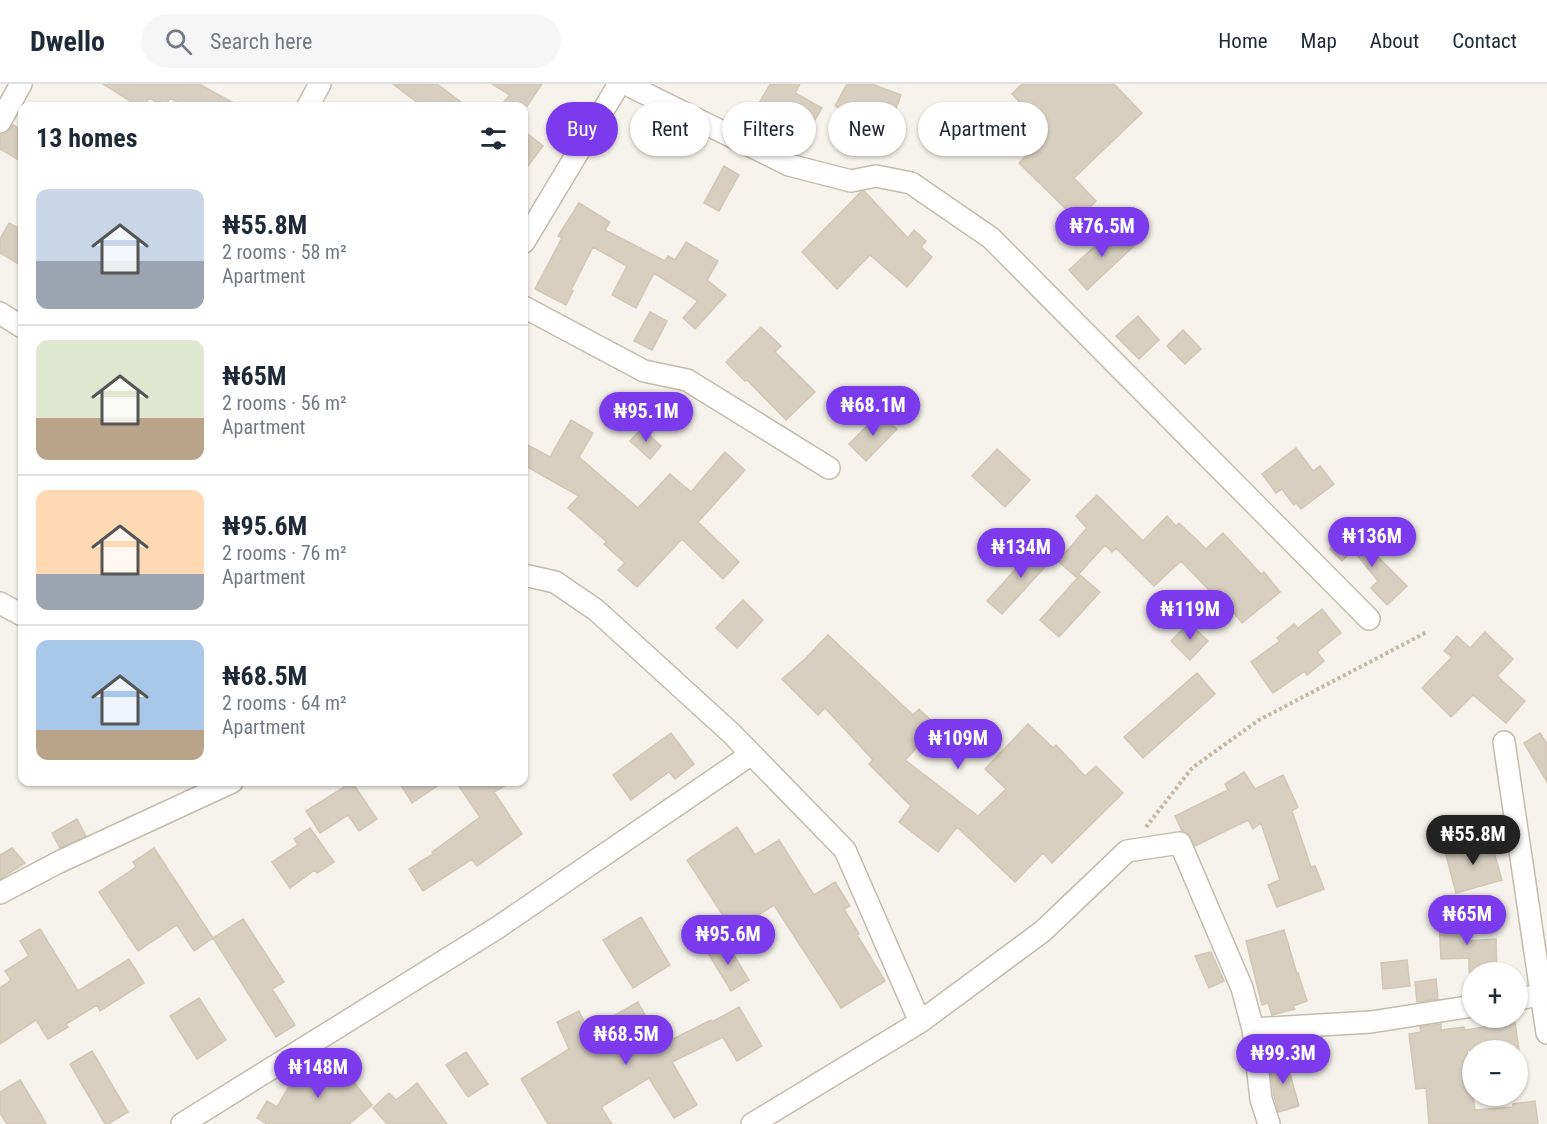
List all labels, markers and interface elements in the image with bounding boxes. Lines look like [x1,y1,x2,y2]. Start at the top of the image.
search box [141,14,561,68]
text: Dwello [30,25,105,58]
icon: search [162,25,195,58]
text: Search here [210,29,312,54]
text: Home [1218,29,1268,53]
text: Map [1301,29,1337,53]
text: About [1370,29,1419,53]
text: Contact [1452,29,1517,53]
chip: Buy [546,102,618,156]
chip: Rent [630,102,710,156]
chip: Filters [722,102,816,156]
chip: New [828,102,906,156]
chip: Apartment [918,102,1048,156]
icon: filters [477,122,510,155]
text: 13 homes [36,123,138,153]
pin: ₦76.5M [1053,207,1151,258]
text: ₦55.8M [222,210,307,240]
icon: home [84,213,156,285]
text: ₦76.5M [1069,214,1135,238]
text: 2 rooms · 58 m² [222,240,347,264]
text: Apartment [222,264,306,288]
text: ₦65M [222,361,287,391]
icon: home [84,364,156,436]
pin: ₦68.1M [824,386,922,437]
text: 2 rooms · 56 m² [222,391,347,415]
pin: ₦95.1M [597,392,695,443]
text: ₦68.1M [840,393,906,417]
text: ₦95.1M [613,399,679,423]
text: Apartment [222,415,306,439]
text: ₦95.6M [222,511,307,541]
icon: home [84,514,156,586]
pin: ₦136M [1330,517,1414,568]
text: ₦136M [1342,524,1402,548]
pin: ₦134M [979,528,1063,579]
text: ₦134M [991,535,1051,559]
text: 2 rooms · 76 m² [222,541,347,565]
text: Apartment [222,565,306,589]
pin: ₦119M [1148,590,1232,641]
text: ₦119M [1160,597,1220,621]
text: ₦68.5M [222,661,307,691]
icon: home [84,664,156,736]
text: 2 rooms · 64 m² [222,691,347,715]
text: Apartment [222,715,306,739]
pin: ₦109M [916,719,1000,770]
text: ₦109M [928,726,988,750]
pin: ₦55.8M [1424,815,1522,866]
text: ₦55.8M [1440,822,1506,846]
pin: ₦65M [1431,895,1503,946]
text: ₦65M [1442,902,1492,926]
pin: ₦95.6M [679,915,777,966]
text: ₦95.6M [695,922,761,946]
map controls [1462,962,1528,1106]
button: + [1462,962,1528,1028]
pin: ₦68.5M [577,1015,675,1066]
text: ₦68.5M [593,1022,659,1046]
pin: ₦99.3M [1234,1034,1332,1085]
button: − [1462,1040,1528,1106]
text: ₦99.3M [1250,1041,1316,1065]
pin: ₦148M [276,1048,360,1099]
text: ₦148M [288,1055,348,1079]

